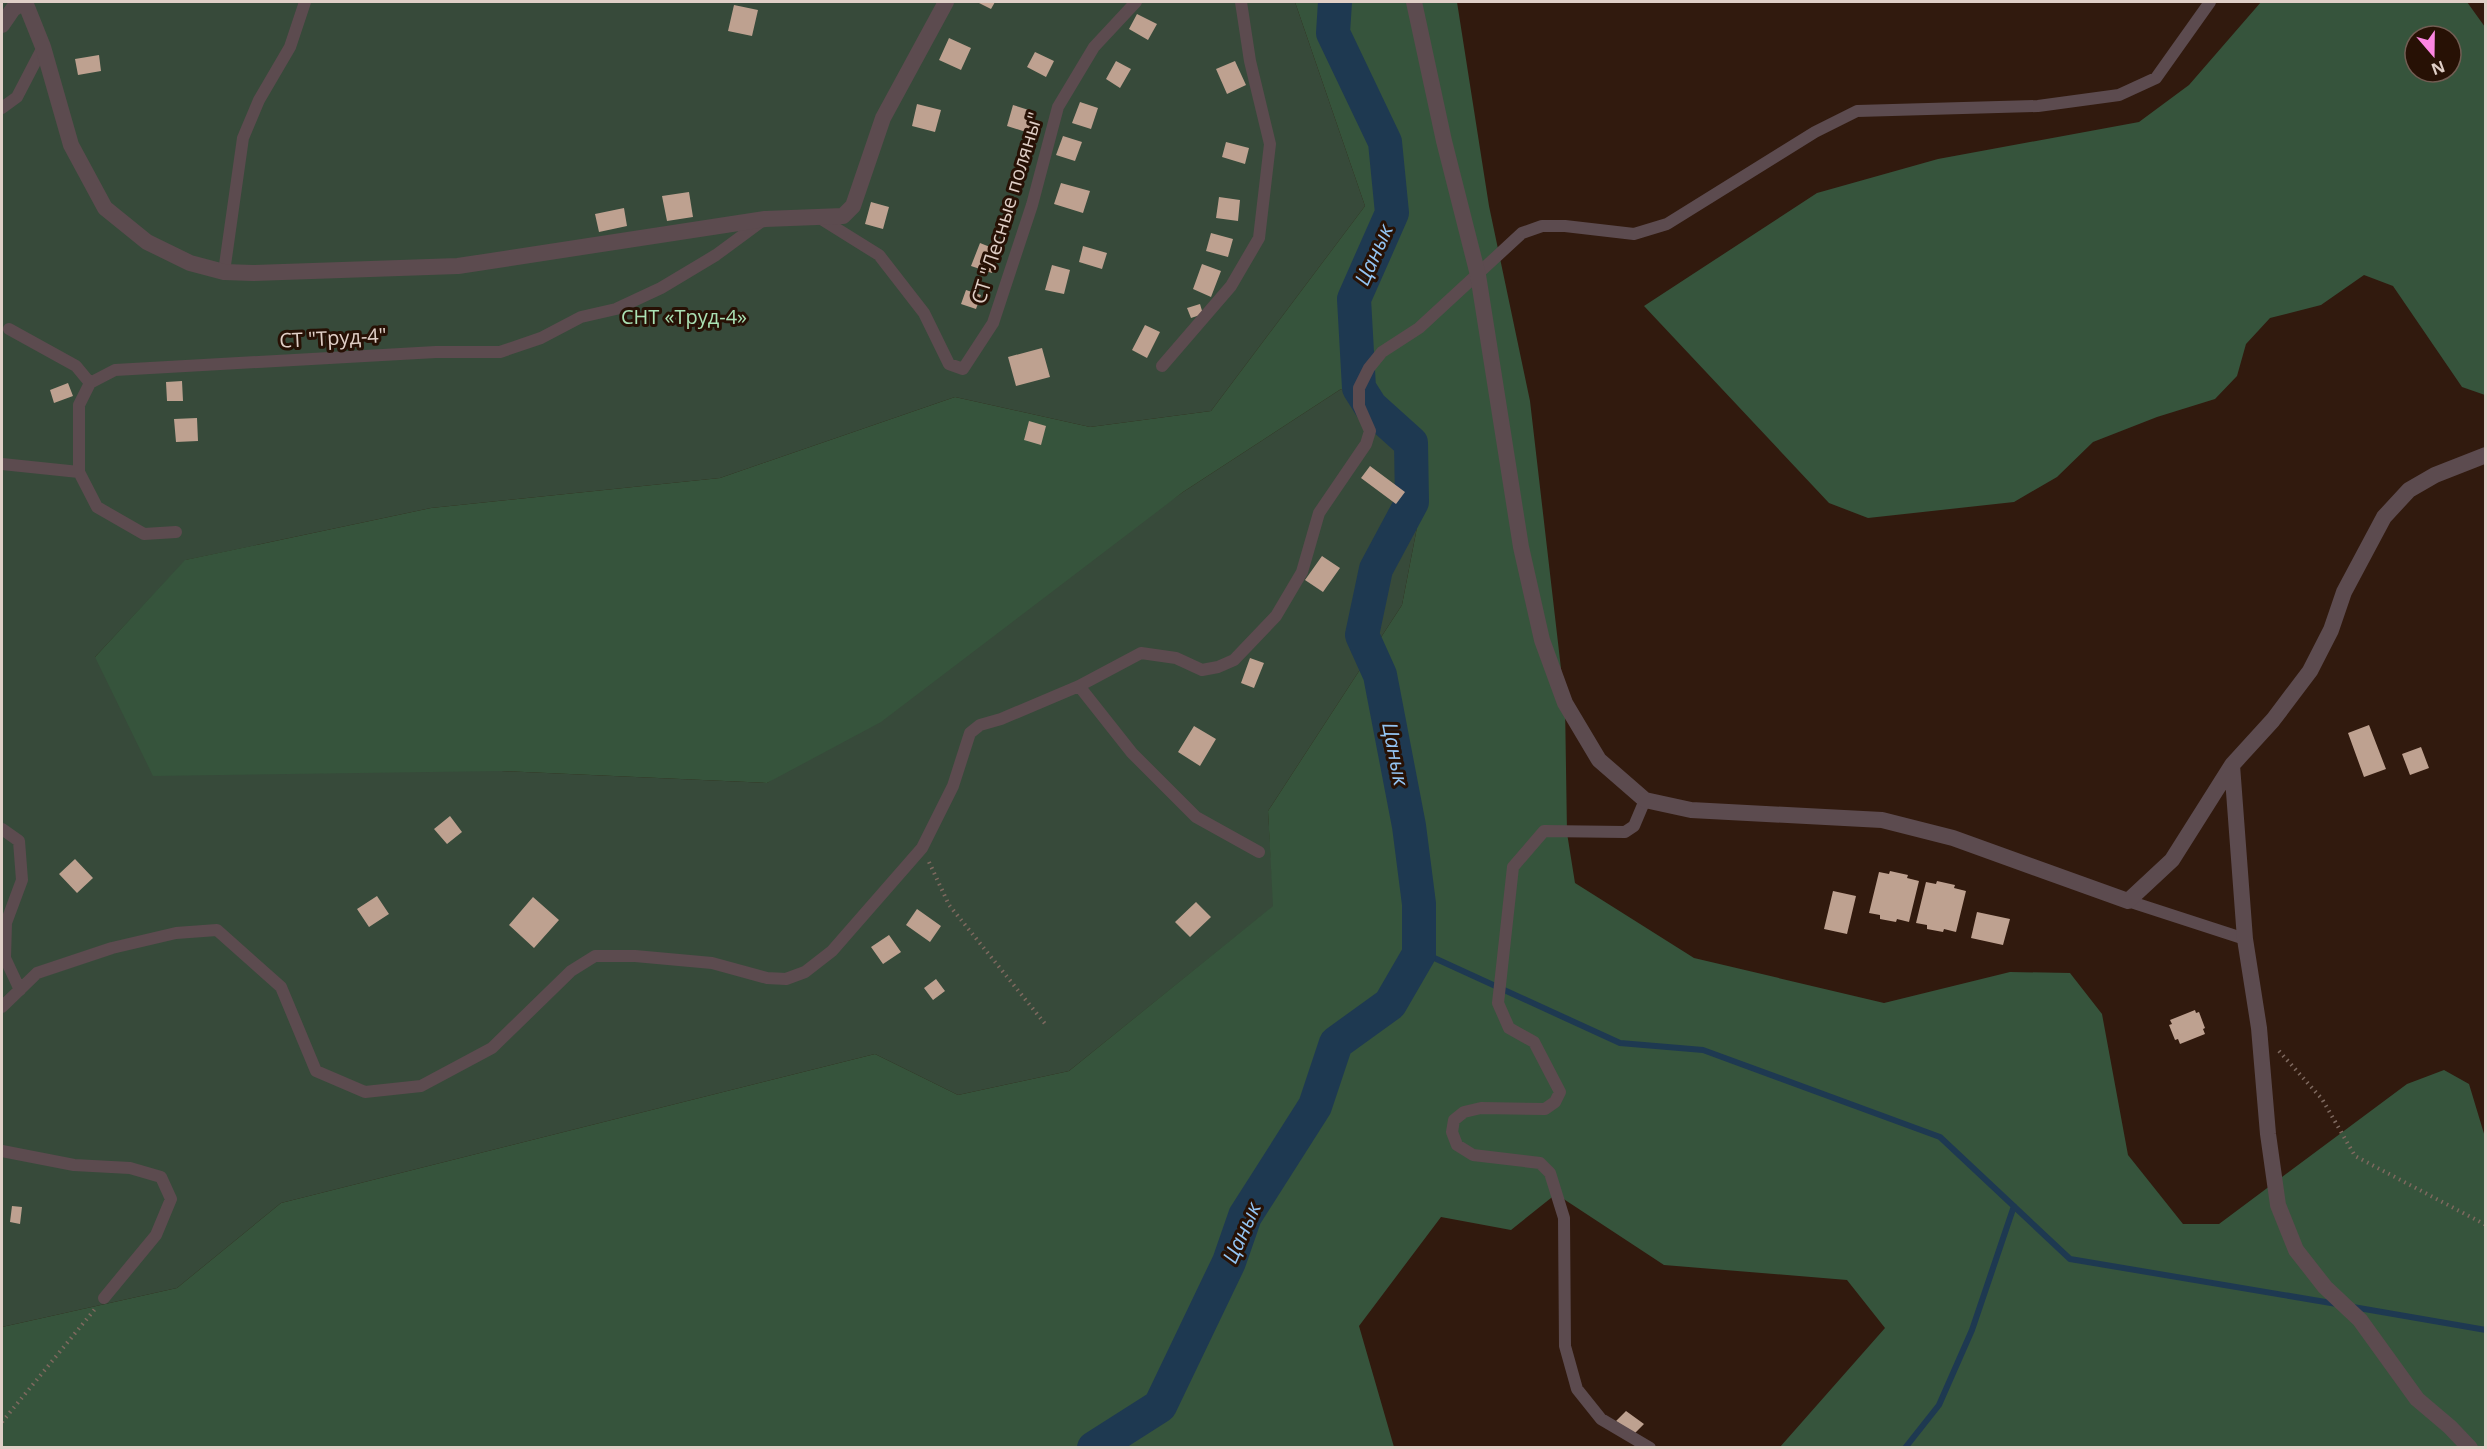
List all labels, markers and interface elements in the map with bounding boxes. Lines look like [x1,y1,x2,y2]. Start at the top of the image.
north arrow [2403,24,2463,84]
text: N [2428,56,2448,81]
street label: СТ "Лесные поляны" [965,109,1049,307]
water label: Цанык [1347,218,1400,289]
park label: СНТ «Труд-4» [621,303,747,330]
street label: СТ "Труд-4" [279,321,387,354]
water label: Цанык [1376,720,1416,790]
water label: Цанык [1215,1196,1268,1267]

